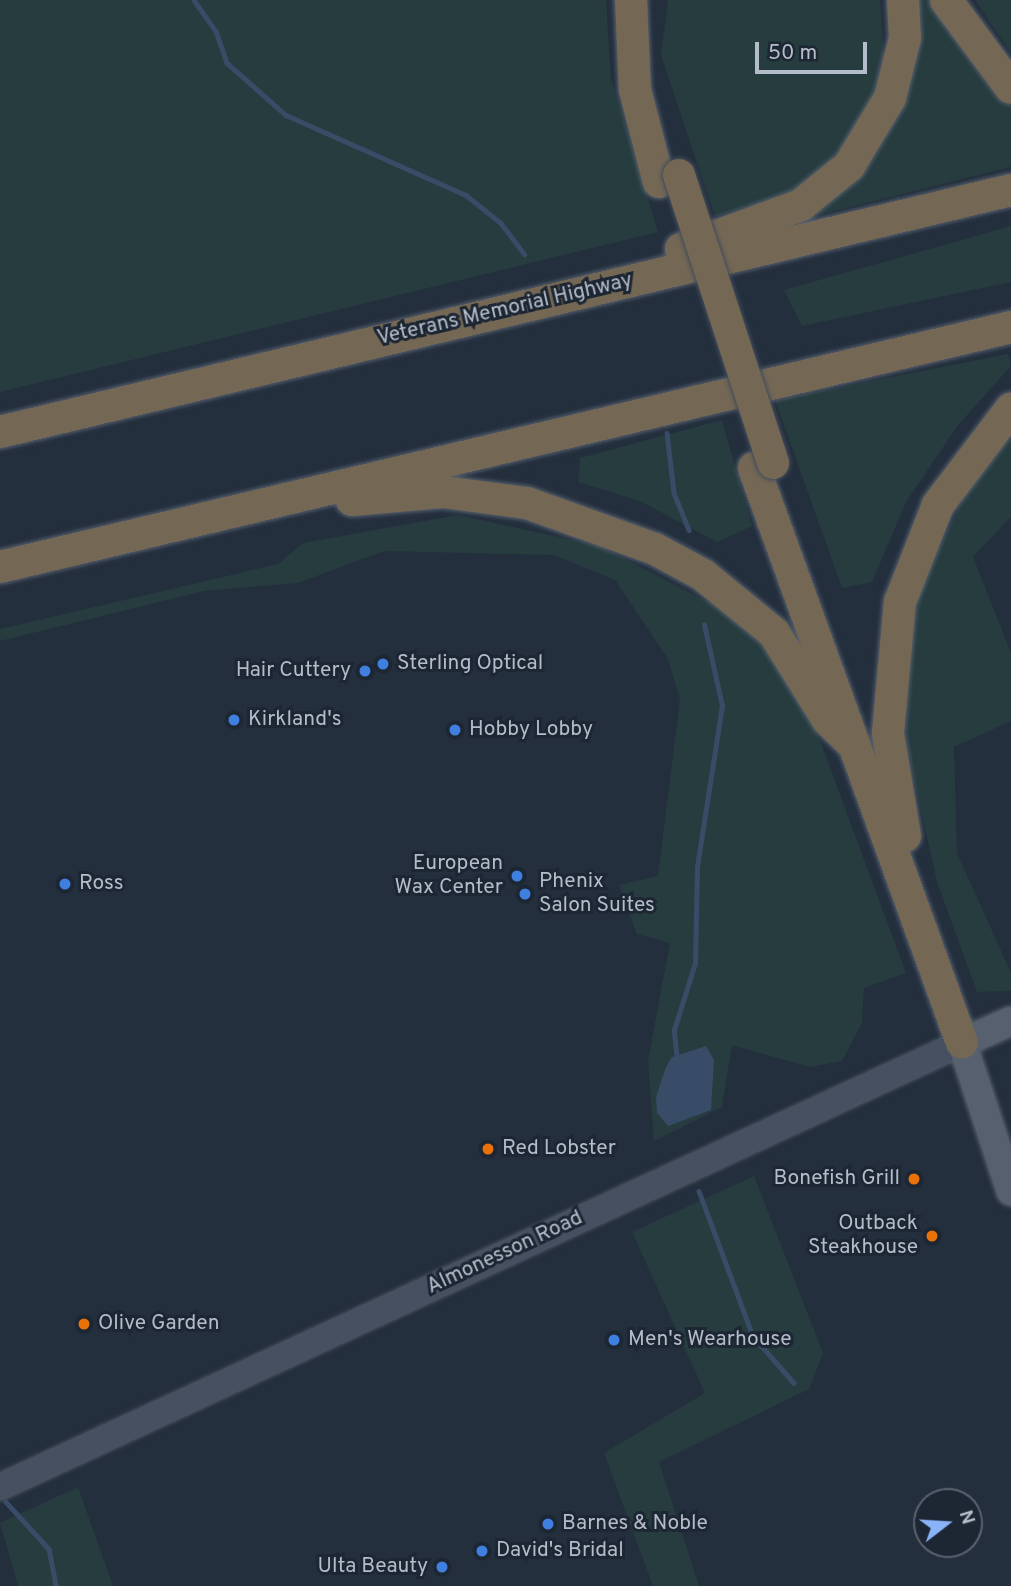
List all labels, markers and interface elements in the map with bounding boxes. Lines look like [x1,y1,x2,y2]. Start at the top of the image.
scale bar [759,28,871,72]
text: 50 m [768,40,817,67]
street label: Veterans Memorial Highway [375,268,635,352]
place label: Sterling Optical [397,651,543,677]
marker: Sterling Optical [375,656,391,672]
place label: Hair Cuttery [236,658,351,684]
marker: Hair Cuttery [357,663,373,679]
place label: Kirkland's [248,707,342,733]
marker: Kirkland's [226,712,242,728]
place label: Hobby Lobby [469,717,593,743]
marker: Hobby Lobby [447,722,463,738]
place label: European Wax Center [395,851,503,901]
marker: European Wax Center [509,868,525,884]
place label: Phenix Salon Suites [539,869,655,919]
place label: Ross [79,871,124,897]
marker: Ross [57,876,73,892]
marker: Phenix Salon Suites [517,886,533,902]
place label: Red Lobster [502,1136,616,1162]
marker: Red Lobster [480,1141,496,1157]
place label: Bonefish Grill [774,1166,900,1192]
marker: Bonefish Grill [906,1171,922,1187]
street label: Almonesson Road [423,1206,587,1300]
place label: Outback Steakhouse [808,1211,918,1261]
marker: Outback Steakhouse [924,1228,940,1244]
place label: Olive Garden [98,1311,220,1337]
marker: Olive Garden [76,1316,92,1332]
place label: Men's Wearhouse [628,1327,792,1353]
marker: Men's Wearhouse [606,1332,622,1348]
north arrow [913,1488,983,1558]
text: N [953,1507,980,1527]
place label: Barnes & Noble [562,1511,708,1537]
marker: Barnes & Noble [540,1516,556,1532]
place label: David's Bridal [496,1538,624,1564]
marker: David's Bridal [474,1543,490,1559]
place label: Ulta Beauty [318,1554,428,1580]
marker: Ulta Beauty [434,1559,450,1575]

